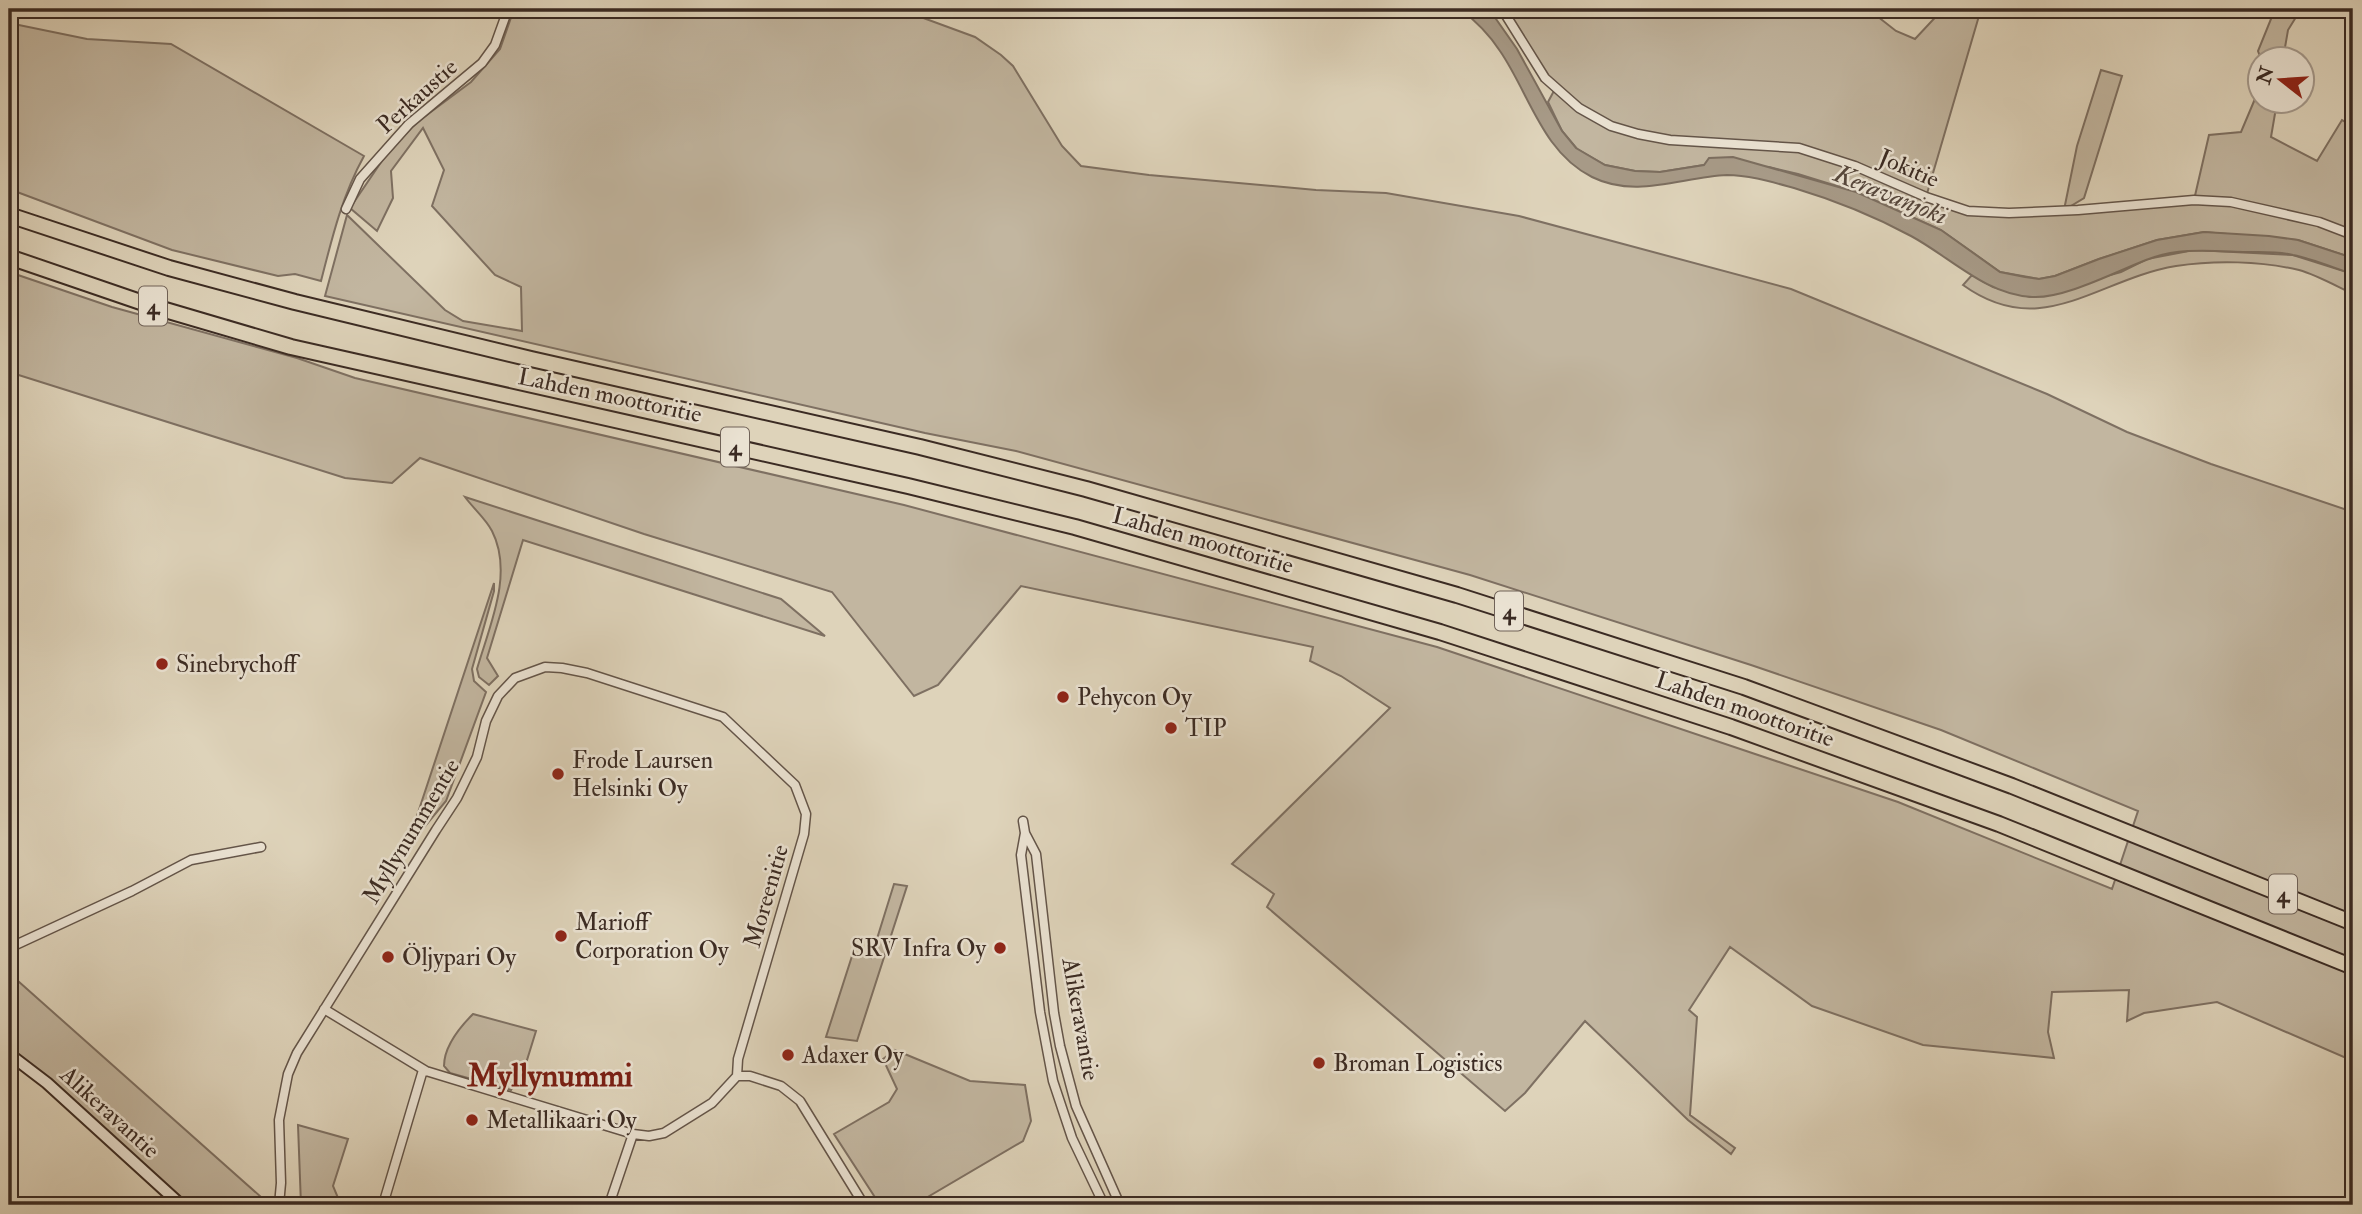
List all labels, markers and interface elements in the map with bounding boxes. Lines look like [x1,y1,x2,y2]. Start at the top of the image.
north arrow [2246,46,2316,116]
street label: Perkaustie [370,52,464,141]
text: N [2251,63,2280,88]
street label: Jokitie [1873,142,1944,195]
water label: Keravanjoki [1828,157,1952,232]
road number: 4 [139,286,167,326]
street label: Lahden moottoritie [515,361,705,430]
road number: 4 [721,428,749,466]
street label: Lahden moottoritie [1109,500,1297,581]
road number: 4 [1495,592,1523,631]
place label: Sinebrychoff [176,649,301,680]
marker: Sinebrychoff [154,656,170,672]
street label: Lahden moottoritie [1651,664,1838,755]
place label: Pehycon Oy [1077,682,1192,713]
marker: Pehycon Oy [1055,689,1071,705]
place label: TIP [1185,713,1227,744]
marker: TIP [1163,720,1179,736]
place label: Frode Laursen Helsinki Oy [572,745,713,804]
street label: Myllynummentie [356,753,467,910]
marker: Frode Laursen Helsinki Oy [550,766,566,782]
street label: Moreenitie [737,841,796,951]
road number: 4 [2269,874,2297,914]
place label: Marioff Corporation Oy [575,907,729,966]
marker: Marioff Corporation Oy [553,928,569,944]
place label: SRV Infra Oy [851,933,986,964]
marker: SRV Infra Oy [992,940,1008,956]
place label: Öljypari Oy [402,942,517,973]
marker: Öljypari Oy [380,949,396,965]
street label: Alikeravantie [1054,954,1107,1083]
place label: Adaxer Oy [801,1040,904,1071]
marker: Adaxer Oy [780,1047,796,1063]
place label: Broman Logistics [1333,1048,1502,1079]
marker: Broman Logistics [1311,1055,1327,1071]
district label: Myllynummi [466,1056,633,1096]
street label: Alikeravantie [53,1059,166,1165]
place label: Metallikaari Oy [486,1105,637,1136]
marker: Metallikaari Oy [464,1112,480,1128]

